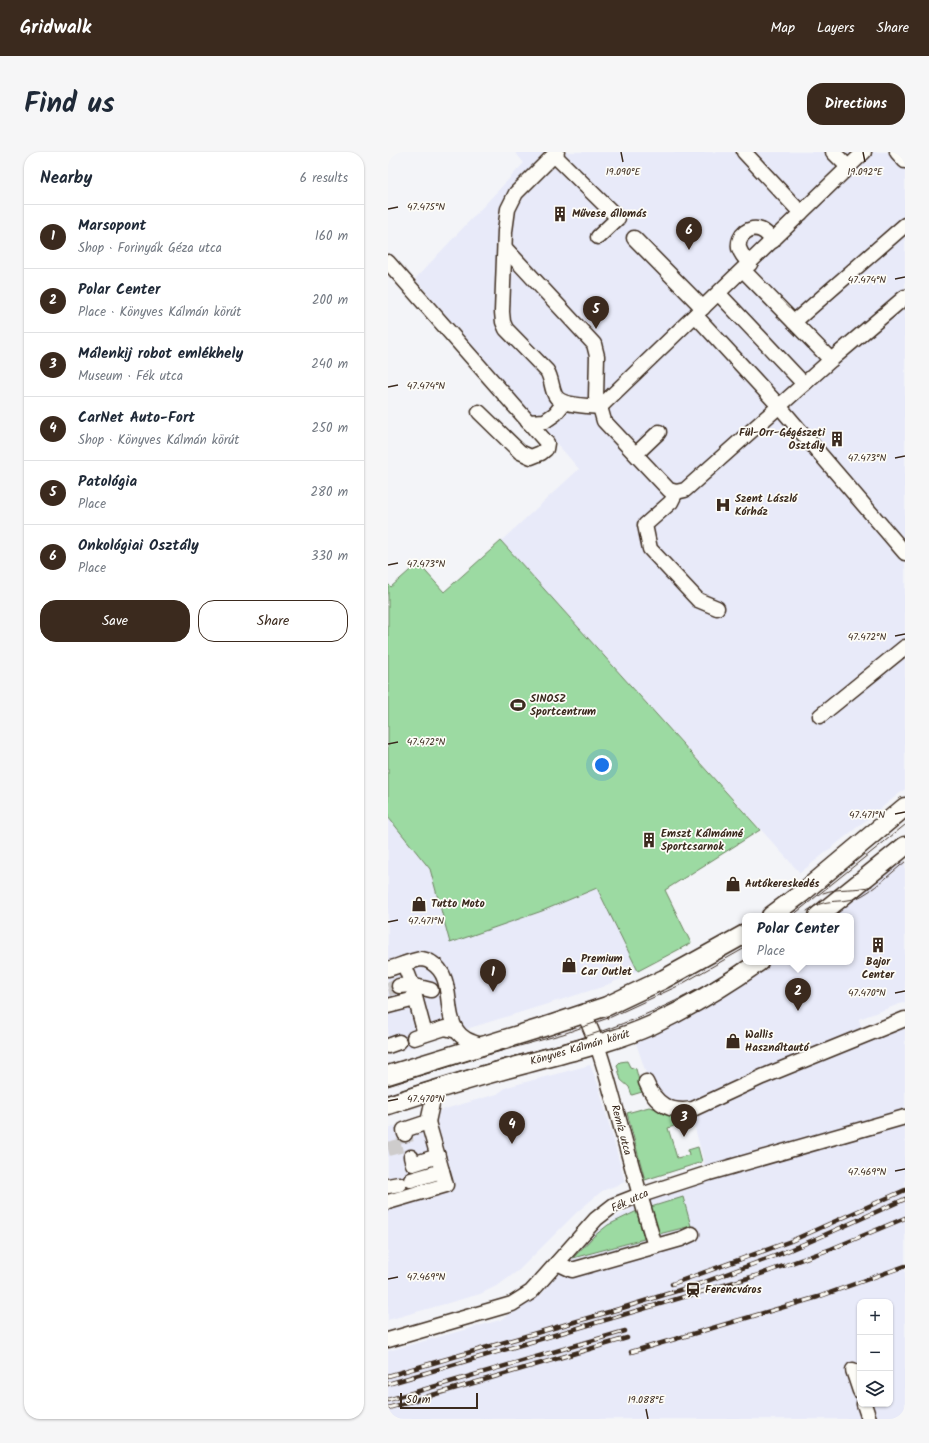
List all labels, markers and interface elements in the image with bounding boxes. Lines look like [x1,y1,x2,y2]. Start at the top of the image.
text: Gridwalk [20,13,91,43]
text: Map [771,17,795,39]
text: Layers [817,17,855,39]
text: Share [877,17,909,39]
text: Find us [24,82,115,127]
button: Directions [807,83,905,125]
text: 19.090°E [606,164,641,180]
text: 19.092°E [847,164,884,180]
text: Nearby [40,165,92,192]
text: 6 results [300,168,348,189]
text: 47.475°N [407,199,445,215]
building icon: Művese állomás [551,205,569,223]
place label: Művese állomás [572,205,648,223]
text: Marsopont [78,214,146,238]
pin: 6 [676,217,702,250]
text: 1 [51,226,55,247]
text: 160 m [315,226,348,247]
text: Shop · Forinyák Géza utca [78,238,222,259]
text: 47.474°N [848,272,886,288]
text: Polar Center [78,278,160,302]
text: 2 [49,290,57,311]
text: 200 m [312,290,348,311]
pin: 5 [583,296,609,329]
text: Place · Könyves Kálmán körút [78,302,241,323]
text: Málenkij robot emlékhely [78,342,243,366]
text: 3 [49,354,57,375]
text: 240 m [311,354,348,375]
text: Museum · Fék utca [78,366,183,387]
text: 47.474°N [407,378,445,394]
text: CarNet Auto-Fort [78,406,195,430]
text: 4 [49,418,57,439]
text: 250 m [311,418,348,439]
place label: Fül-Orr-Gégészeti Osztály [739,424,826,455]
text: Shop · Könyves Kálmán körút [78,430,239,451]
building icon: Fül-Orr-Gégészeti Osztály [828,430,846,448]
text: 47.473°N [848,450,886,466]
text: Patológia [78,470,137,494]
text: 5 [50,482,56,503]
text: 280 m [311,482,348,503]
place label: Szent László Kórház [735,490,798,521]
text: Place [78,494,106,515]
hospital icon: Szent László Kórház [714,496,732,514]
text: Onkológiai Osztály [78,534,199,558]
text: 6 [49,546,57,567]
text: 330 m [311,546,348,567]
text: 47.473°N [407,556,445,572]
text: Place [78,558,106,579]
button: Save [40,600,190,642]
button: Share [198,600,348,642]
text: 47.472°N [848,629,887,645]
place label: SINOSZ Sportcentrum [530,690,596,721]
sports icon: SINOSZ Sportcentrum [509,696,527,714]
text: 47.472°N [407,734,446,750]
your location [592,755,612,775]
text: 47.471°N [849,807,885,823]
place label: Emszt Kálmánné Sportcsarnok [661,825,744,856]
building icon: Emszt Kálmánné Sportcsarnok [640,831,658,849]
shop icon: Autókereskedés [724,875,742,893]
place label: Autókereskedés [745,875,820,893]
shop icon: Tutto Moto [410,895,428,913]
place label: Tutto Moto [431,895,485,913]
text: 47.471°N [408,913,444,929]
popup [742,913,854,965]
text: Polar Center [757,917,839,941]
building icon: Bajor Center [869,936,887,954]
text: Place [757,941,785,962]
place label: Premium Car Outlet [581,950,633,981]
place label: Bajor Center [862,953,895,984]
shop icon: Premium Car Outlet [560,956,578,974]
pin: 1 [480,959,506,992]
pin: 2 [785,978,811,1011]
text: 47.470°N [848,985,886,1001]
street label: Könyves Kálmán körút [528,1025,633,1071]
place label: Wallis Használtautó [745,1026,810,1057]
shop icon: Wallis Használtautó [724,1032,742,1050]
text: 47.470°N [407,1091,445,1107]
street label: Remíz utca [606,1103,636,1157]
pin: 3 [671,1104,697,1137]
pin: 4 [499,1111,525,1144]
text: 47.469°N [848,1164,887,1180]
street label: Fék utca [608,1184,652,1218]
text: 47.469°N [407,1269,446,1285]
station icon: Ferencváros [684,1281,702,1299]
place label: Ferencváros [705,1281,762,1299]
map controls [857,1299,893,1407]
button: + [857,1299,893,1335]
button: − [857,1335,893,1371]
button: layers [857,1371,893,1407]
scale bar [400,1391,478,1410]
text: 50 m [406,1391,431,1409]
text: 19.088°E [628,1392,665,1408]

